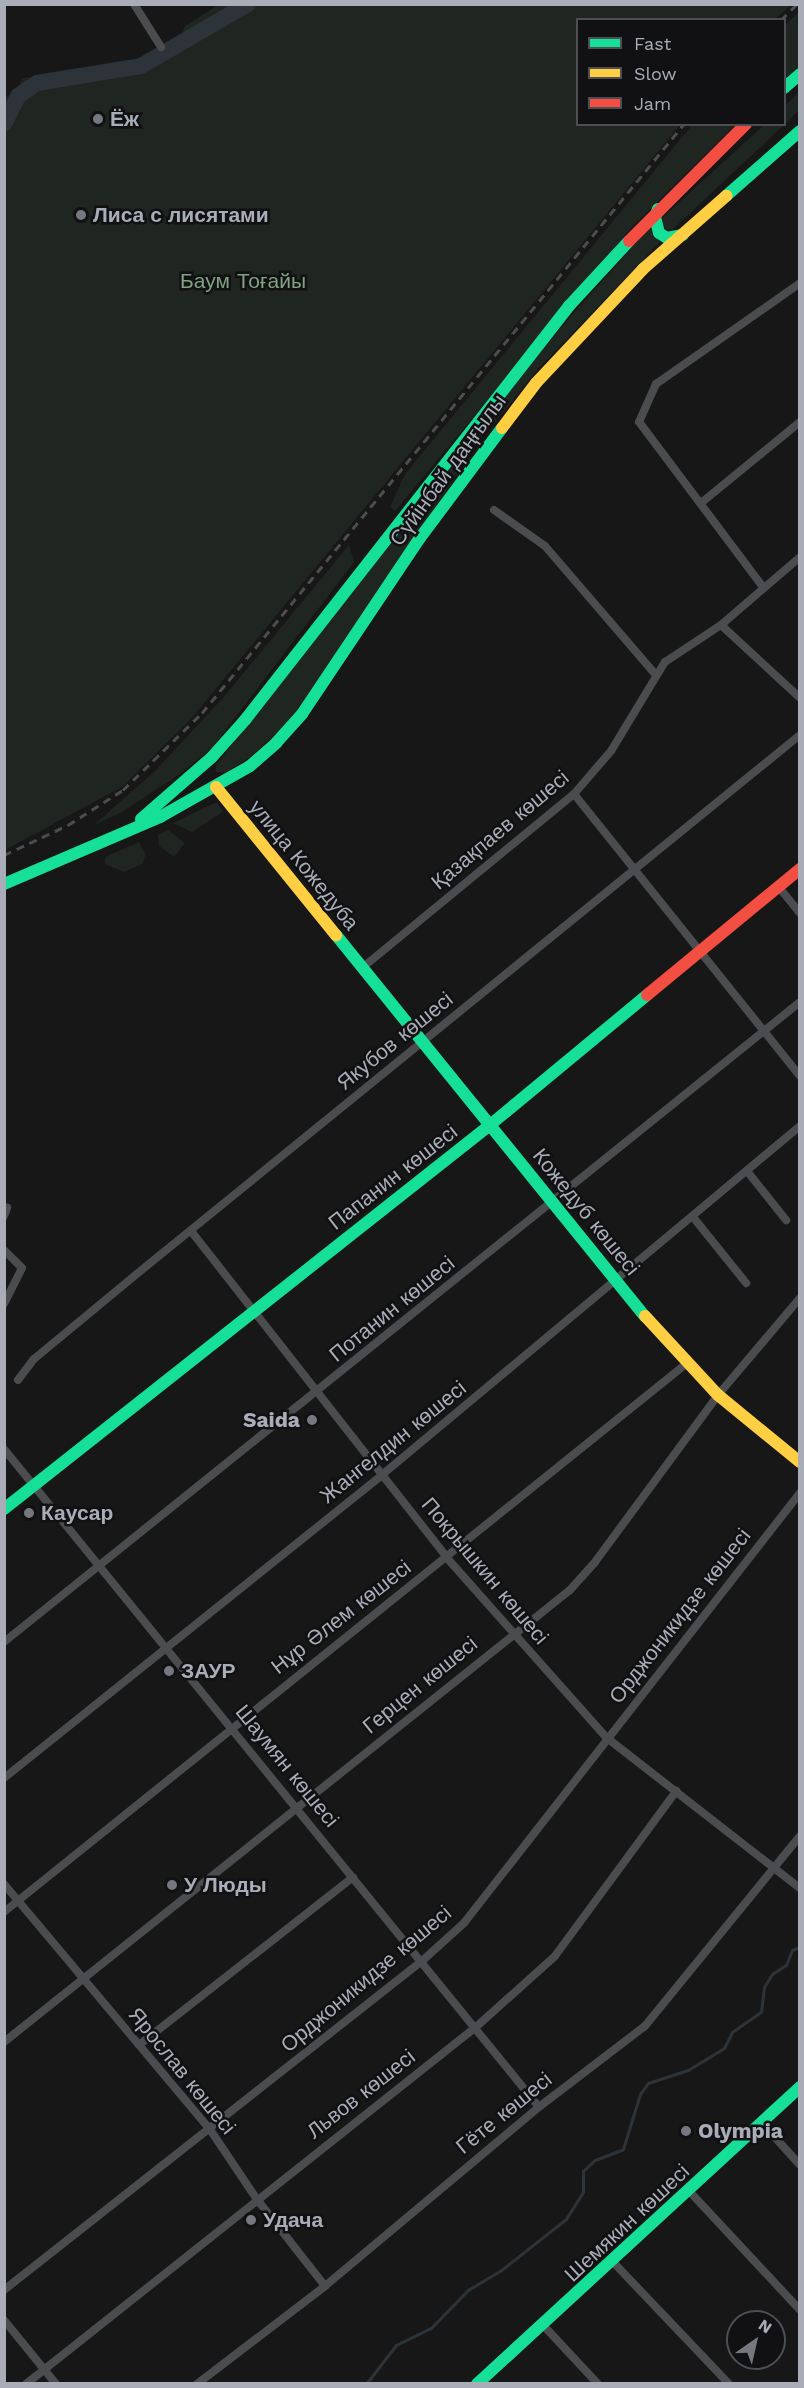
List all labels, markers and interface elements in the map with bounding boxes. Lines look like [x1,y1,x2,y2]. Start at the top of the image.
legend [576,18,786,126]
text: Fast [634,33,671,54]
text: Slow [634,63,677,84]
text: Jam [634,93,671,114]
place label: Ёж [110,106,139,132]
marker: Ёж [91,112,105,126]
place label: Лиса с лисятами [93,202,269,228]
marker: Лиса с лисятами [74,208,88,222]
park label: Баум Тоғайы [180,268,306,294]
street label: Сүйінбай даңғылы [384,389,512,551]
street label: Қазақпаев көшесі [426,765,574,895]
street label: улица Кожедуба [244,795,364,935]
street label: Якубов көшесі [332,987,458,1095]
street label: Папанин көшесі [324,1119,462,1235]
street label: Кожедуб көшесі [527,1144,645,1280]
street label: Потанин көшесі [324,1251,460,1367]
street label: Жангелдин көшесі [315,1375,471,1509]
place label: Saida [243,1407,300,1433]
marker: Saida [305,1413,319,1427]
street label: Покрышкин көшесі [416,1492,554,1650]
place label: Каусар [41,1500,113,1526]
marker: Каусар [22,1506,36,1520]
street label: Орджоникидзе көшесі [604,1524,756,1708]
street label: Нұр Әлем көшесі [266,1555,416,1679]
street label: Герцен көшесі [358,1631,482,1739]
place label: ЗАУР [181,1658,236,1684]
marker: ЗАУР [162,1664,176,1678]
street label: Шаумян көшесі [230,1700,344,1832]
place label: У Люды [184,1872,267,1898]
marker: У Люды [165,1878,179,1892]
street label: Орджоникидзе көшесі [276,1900,456,2058]
street label: Ярослав көшесі [123,2003,241,2139]
street label: Львов көшесі [302,2044,420,2144]
street label: Гёте көшесі [451,2067,557,2159]
place label: Olympia [698,2118,783,2144]
marker: Olympia [679,2124,693,2138]
street label: Шемякин көшесі [560,2159,694,2287]
place label: Удача [263,2207,323,2233]
marker: Удача [244,2213,258,2227]
north arrow [726,2310,786,2370]
text: N [755,2315,775,2338]

